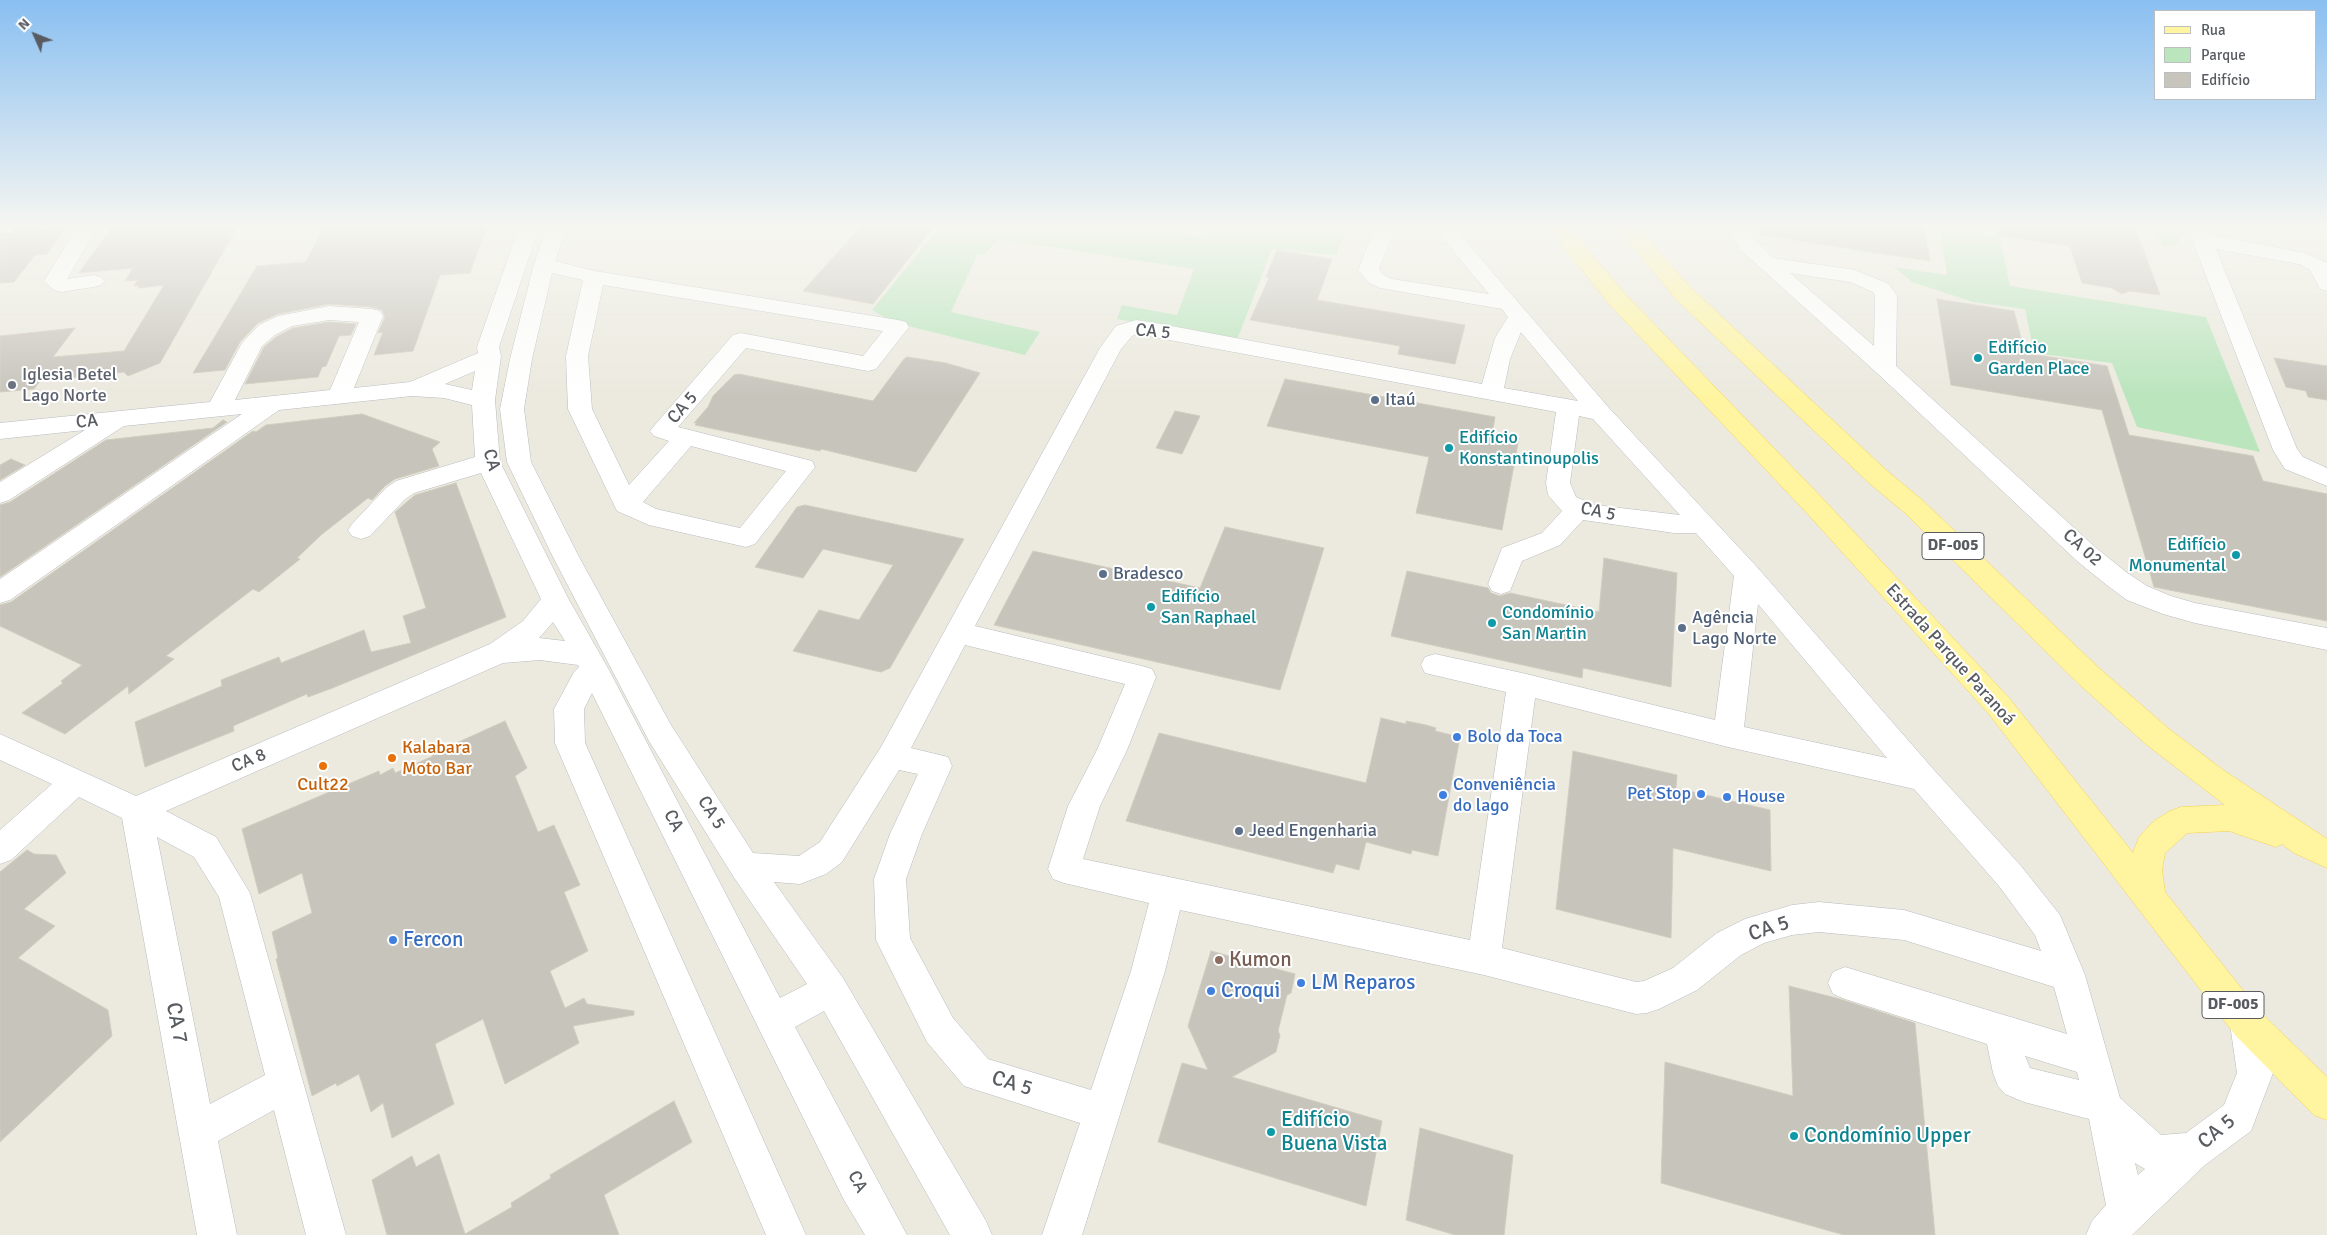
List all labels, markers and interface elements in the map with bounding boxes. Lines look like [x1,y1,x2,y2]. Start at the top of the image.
north arrow [10,10,60,60]
legend [2154,10,2317,100]
text: N [14,15,33,34]
text: Rua [2201,21,2226,39]
text: Parque [2201,46,2246,64]
text: Edifício [2201,71,2250,89]
street label: CA 5 [1134,320,1172,344]
place label: Edifício Garden Place [1988,337,2089,379]
marker: Edifício Garden Place [1972,352,1984,364]
place label: Iglesia Betel Lago Norte [22,364,117,406]
marker: Iglesia Betel Lago Norte [6,379,18,391]
street label: CA 5 [663,387,703,429]
place label: Itaú [1385,389,1416,411]
marker: Itaú [1369,394,1381,406]
street label: CA [75,410,99,434]
place label: Edifício Konstantinoupolis [1459,427,1599,469]
marker: Edifício Konstantinoupolis [1443,442,1455,454]
street label: CA [478,447,504,473]
street label: CA 5 [1578,498,1618,526]
street label: CA 02 [2058,525,2106,571]
road number: DF-005 [1922,532,1984,560]
place label: Edifício Monumental [2129,534,2226,576]
marker: Edifício Monumental [2230,549,2242,561]
place label: Bradesco [1113,563,1183,585]
marker: Bradesco [1097,568,1109,580]
street label: Estrada Parque Paranoá [1881,580,2019,730]
place label: Edifício San Raphael [1161,586,1256,628]
marker: Edifício San Raphael [1145,601,1157,613]
place label: Condomínio San Martin [1502,602,1594,644]
place label: Agência Lago Norte [1692,607,1777,650]
marker: Condomínio San Martin [1486,617,1498,629]
marker: Agência Lago Norte [1676,622,1688,634]
place label: Bolo da Toca [1467,726,1563,748]
marker: Bolo da Toca [1451,731,1463,743]
place label: Kalabara Moto Bar [402,737,472,780]
street label: CA 8 [228,744,270,778]
marker: Kalabara Moto Bar [386,752,398,764]
marker: Cult22 [317,760,329,772]
place label: Cult22 [297,774,349,796]
place label: Conveniência do lago [1453,774,1556,816]
place label: Pet Stop [1627,783,1691,805]
place label: House [1737,786,1785,808]
marker: Pet Stop [1695,788,1707,800]
marker: Conveniência do lago [1437,789,1449,801]
marker: House [1721,791,1733,803]
street label: CA 5 [692,792,730,834]
street label: CA [658,806,688,836]
place label: Jeed Engenharia [1249,820,1377,842]
marker: Jeed Engenharia [1233,825,1245,837]
street label: CA 5 [1745,911,1793,947]
place label: Fercon [403,927,463,953]
marker: Fercon [387,934,399,946]
place label: Kumon [1229,947,1292,973]
marker: Kumon [1213,954,1225,966]
place label: LM Reparos [1311,970,1415,996]
marker: LM Reparos [1295,977,1307,989]
place label: Croqui [1221,978,1280,1004]
marker: Croqui [1205,985,1217,997]
road number: DF-005 [2202,992,2264,1018]
street label: CA 7 [160,1000,192,1046]
street label: CA 5 [988,1066,1036,1102]
place label: Edifício Buena Vista [1281,1107,1387,1157]
street label: CA 5 [2193,1109,2241,1155]
place label: Condomínio Upper [1804,1123,1971,1149]
marker: Edifício Buena Vista [1265,1126,1277,1138]
marker: Condomínio Upper [1788,1130,1800,1142]
street label: CA [842,1167,872,1197]

